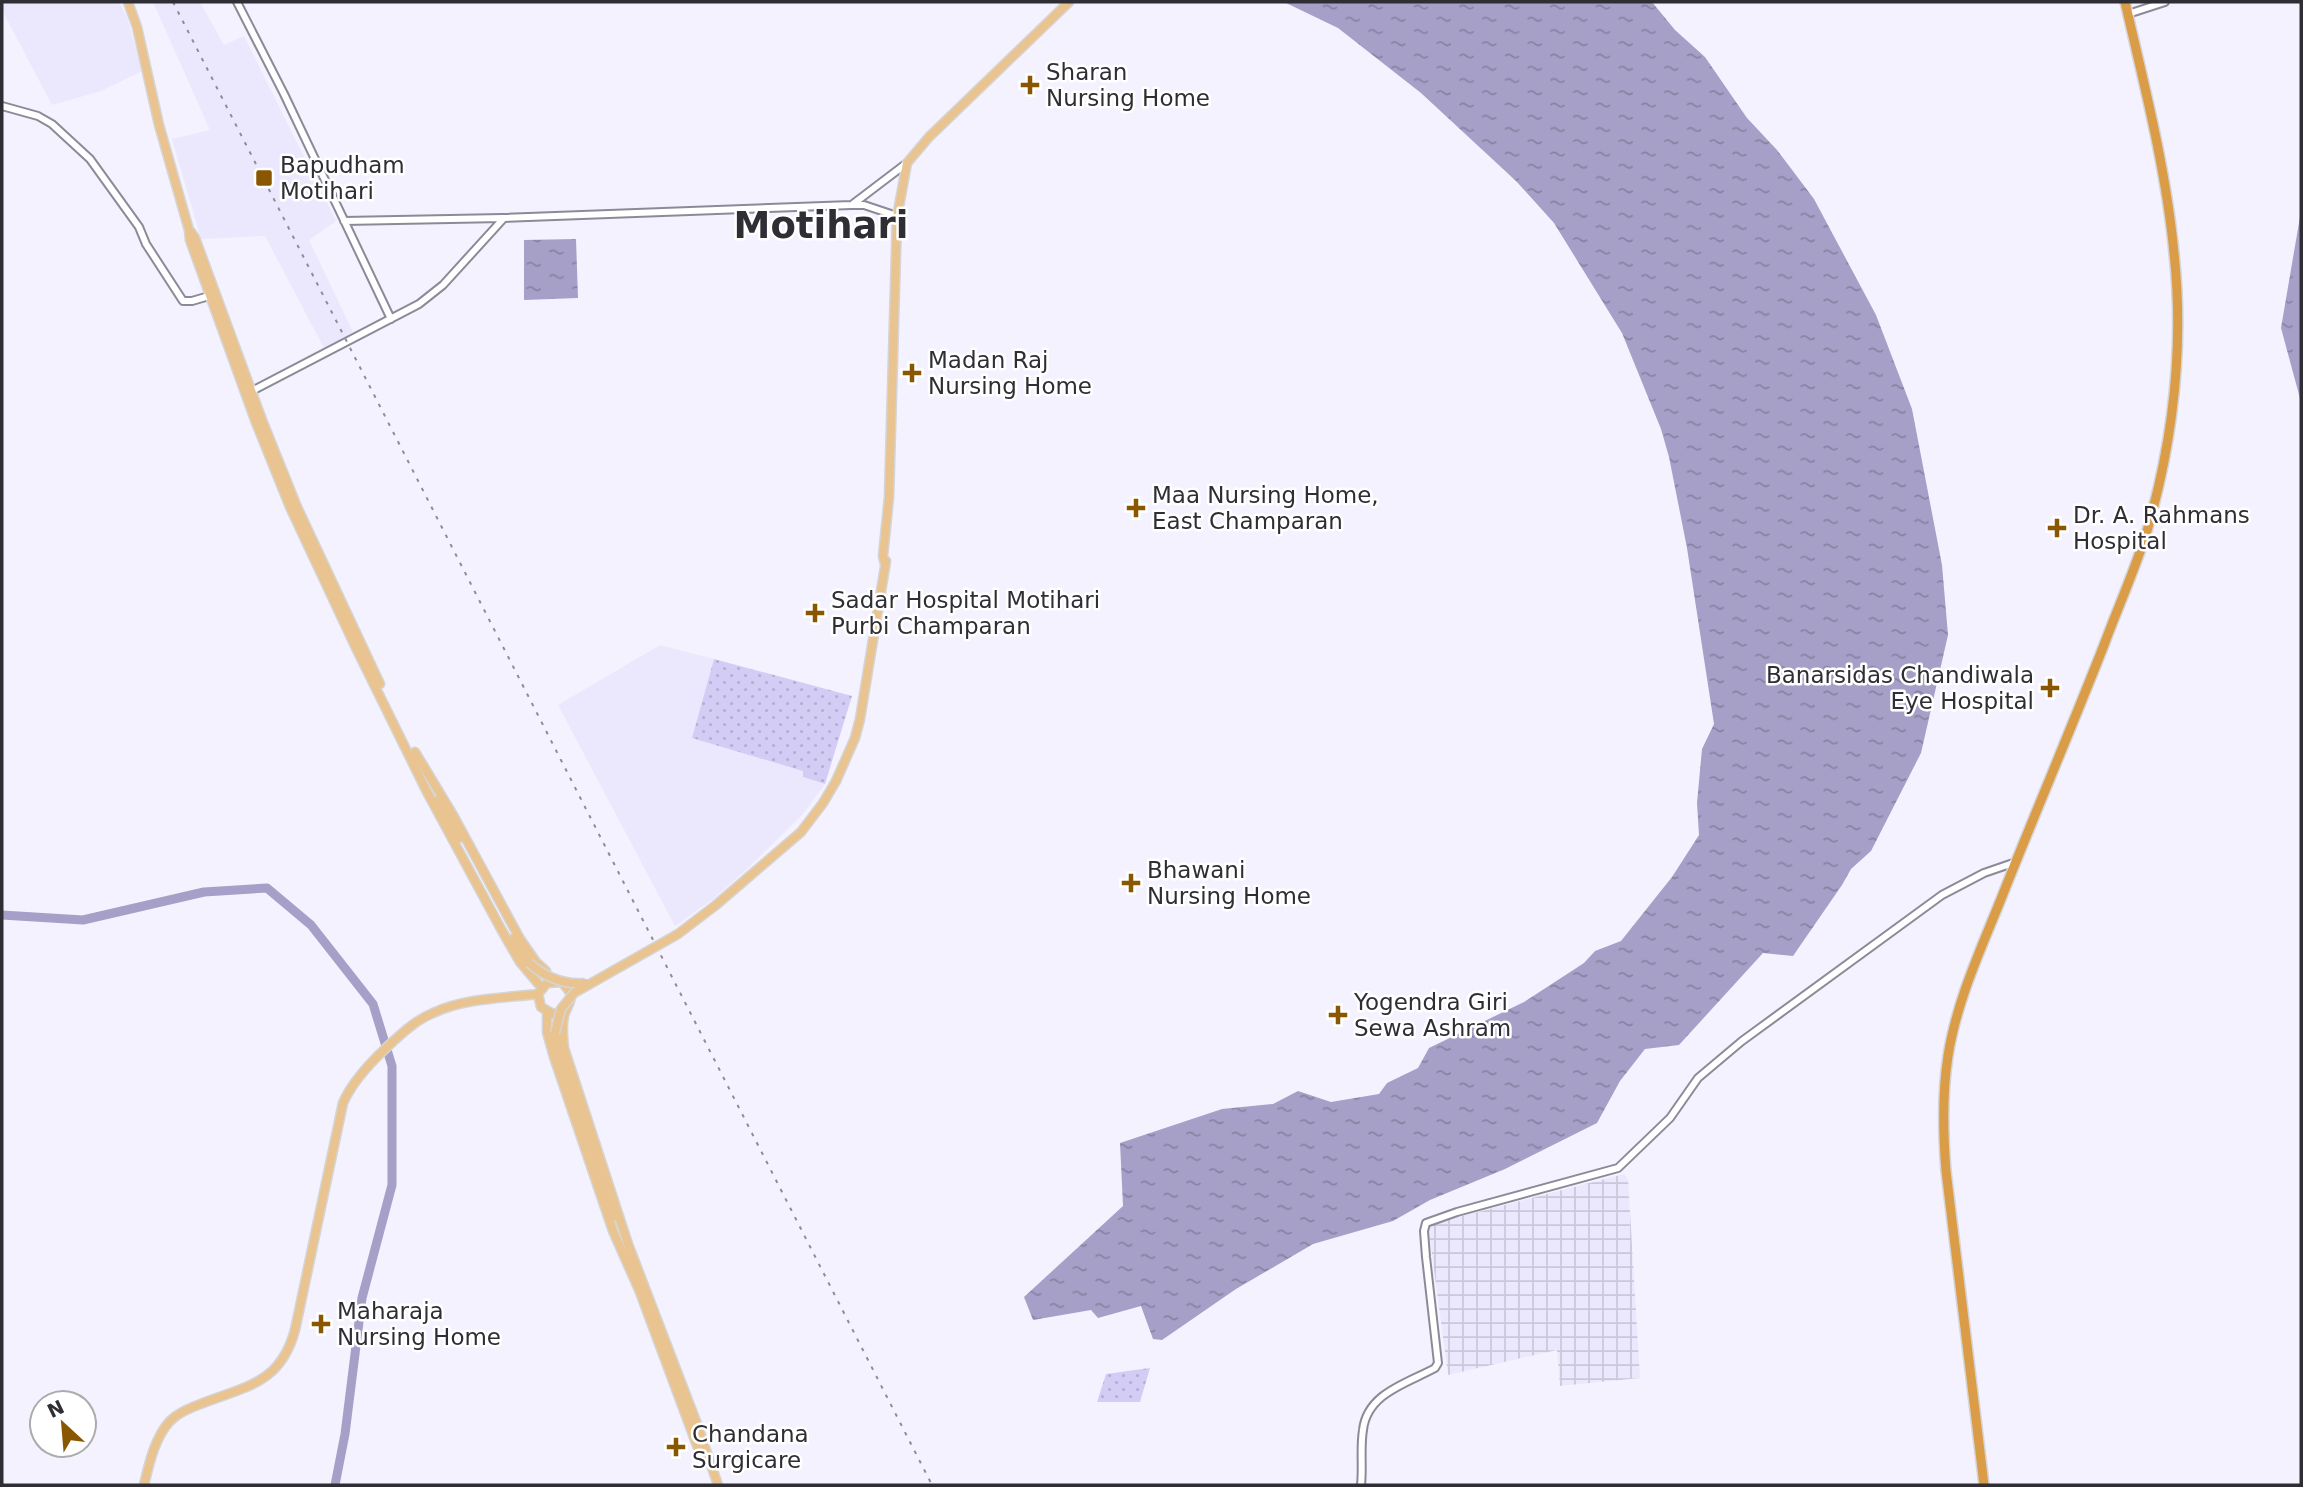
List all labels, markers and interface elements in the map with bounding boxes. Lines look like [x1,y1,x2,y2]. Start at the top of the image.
place label: Sharan Nursing Home [1046,59,1210,111]
marker: Sharan Nursing Home [1020,75,1040,95]
place label: Bapudham Motihari [280,152,405,204]
marker: Bapudham Motihari [254,168,274,188]
district label: Motihari [734,204,908,247]
place label: Madan Raj Nursing Home [928,347,1092,399]
marker: Madan Raj Nursing Home [902,363,922,383]
place label: Maa Nursing Home, East Champaran [1152,482,1379,534]
marker: Maa Nursing Home, East Champaran [1126,498,1146,518]
place label: Dr. A. Rahmans Hospital [2073,502,2250,554]
marker: Dr. A. Rahmans Hospital [2047,518,2067,538]
place label: Sadar Hospital Motihari Purbi Champaran [831,587,1100,639]
marker: Sadar Hospital Motihari Purbi Champaran [805,603,825,623]
place label: Banarsidas Chandiwala Eye Hospital [1766,662,2034,714]
marker: Banarsidas Chandiwala Eye Hospital [2040,678,2060,698]
place label: Bhawani Nursing Home [1147,857,1311,909]
marker: Bhawani Nursing Home [1121,873,1141,893]
place label: Yogendra Giri Sewa Ashram [1353,989,1511,1041]
marker: Yogendra Giri Sewa Ashram [1328,1005,1348,1025]
place label: Maharaja Nursing Home [337,1298,501,1350]
marker: Maharaja Nursing Home [311,1314,331,1334]
north arrow [28,1389,98,1459]
text: N [44,1395,68,1422]
place label: Chandana Surgicare [692,1421,809,1473]
marker: Chandana Surgicare [666,1437,686,1457]

